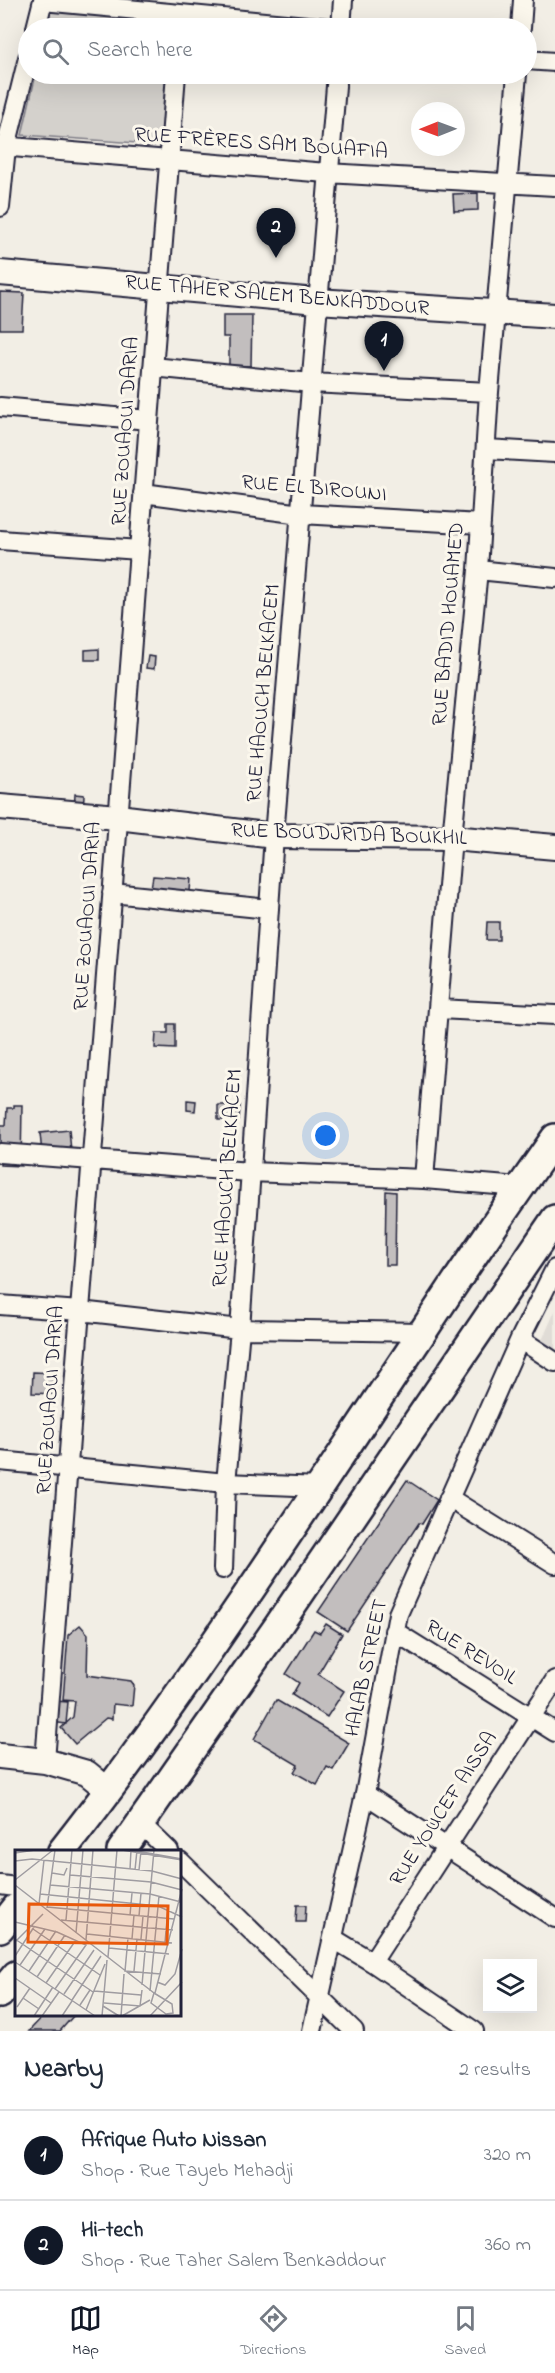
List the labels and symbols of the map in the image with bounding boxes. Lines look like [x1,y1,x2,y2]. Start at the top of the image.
north arrow [411,102,465,156]
street label: RUE FRÈRES SAM BOUAFIA [133,120,389,168]
pin: 2 [256,208,296,258]
street label: RUE TAHER SALEM BENKADDOUR [124,268,431,324]
pin: 1 [364,322,404,371]
street label: RUE ZOUAOUI DARIA [104,336,148,526]
street label: RUE EL BIROUNI [240,468,388,510]
street label: RUE BADID HOUAMED [425,521,473,727]
street label: RUE HAOUCH BELKACEM [240,583,288,803]
street label: RUE BOUDJRIDA BOUKHIL [230,816,468,854]
street label: RUE ZOUAOUI DARIA [66,821,110,1011]
street label: RUE HAOUCH BELKACEM [205,1068,251,1288]
your location [311,1121,340,1150]
street label: RUE ZOUAOUI DARIA [29,1305,73,1495]
street label: HALAB STREET [338,1596,396,1740]
street label: RUE REVOIL [419,1613,523,1693]
street label: RUE YOUCEF AISSA [383,1726,505,1892]
inset map [15,1850,182,2016]

